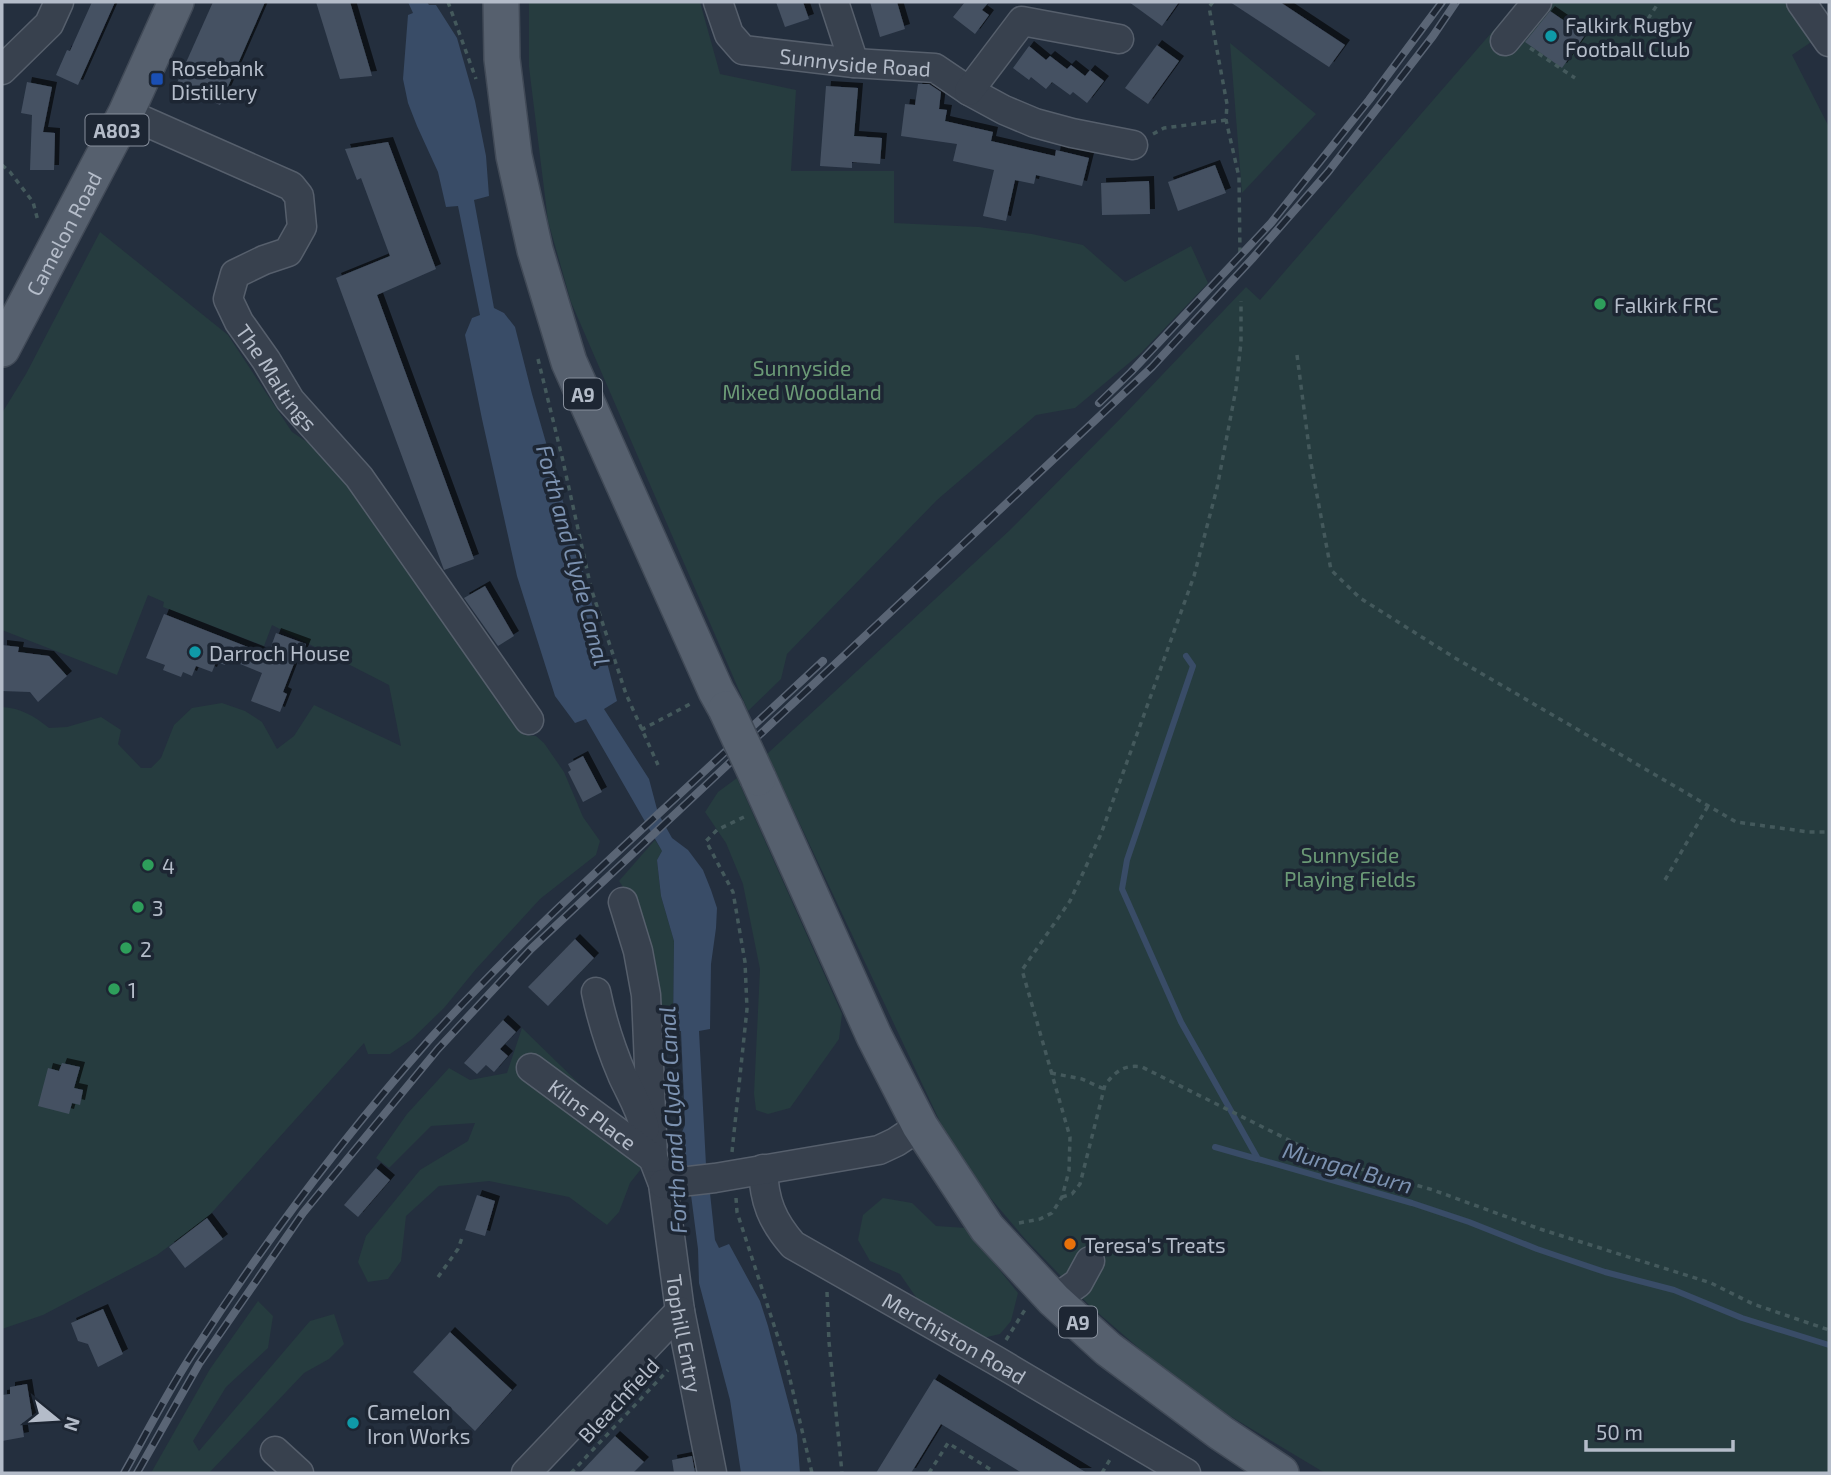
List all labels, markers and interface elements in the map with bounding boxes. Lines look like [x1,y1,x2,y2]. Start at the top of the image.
place label: Falkirk Rugby Football Club [1565,12,1693,61]
marker: Falkirk Rugby Football Club [1543,28,1559,44]
street label: Sunnyside Road [778,42,932,80]
place label: Rosebank Distillery [171,55,264,104]
marker: Rosebank Distillery [149,71,165,87]
road number: A803 [86,114,148,146]
street label: Camelon Road [20,167,106,299]
place label: Falkirk FRC [1614,292,1718,317]
marker: Falkirk FRC [1592,296,1608,312]
street label: The Maltings [232,319,323,435]
park label: Sunnyside Mixed Woodland [722,355,882,404]
road number: A9 [564,378,602,410]
water label: Forth and Clyde Canal [531,441,617,669]
place label: Darroch House [209,640,350,665]
marker: Darroch House [187,644,203,660]
park label: Sunnyside Playing Fields [1284,842,1416,891]
place label: 4 [162,853,175,878]
marker: 4 [140,857,156,873]
place label: 3 [152,895,164,920]
marker: 3 [130,899,146,915]
place label: 2 [140,936,152,961]
marker: 2 [118,940,134,956]
place label: 1 [128,977,136,1002]
marker: 1 [106,981,122,997]
water label: Forth and Clyde Canal [652,1006,692,1234]
street label: Kilns Place [544,1073,642,1154]
water label: Mungal Burn [1280,1135,1416,1199]
place label: Teresa's Treats [1084,1232,1226,1257]
marker: Teresa's Treats [1062,1236,1078,1252]
street label: Tophill Entry [663,1273,708,1395]
street label: Merchiston Road [879,1286,1031,1388]
road number: A9 [1059,1306,1097,1338]
street label: Bleachfield [572,1352,664,1448]
north arrow [21,1384,91,1454]
place label: Camelon Iron Works [367,1399,470,1448]
scale bar [1586,1408,1733,1452]
text: N [60,1414,86,1434]
marker: Camelon Iron Works [345,1415,361,1431]
text: 50 m [1596,1419,1643,1444]

